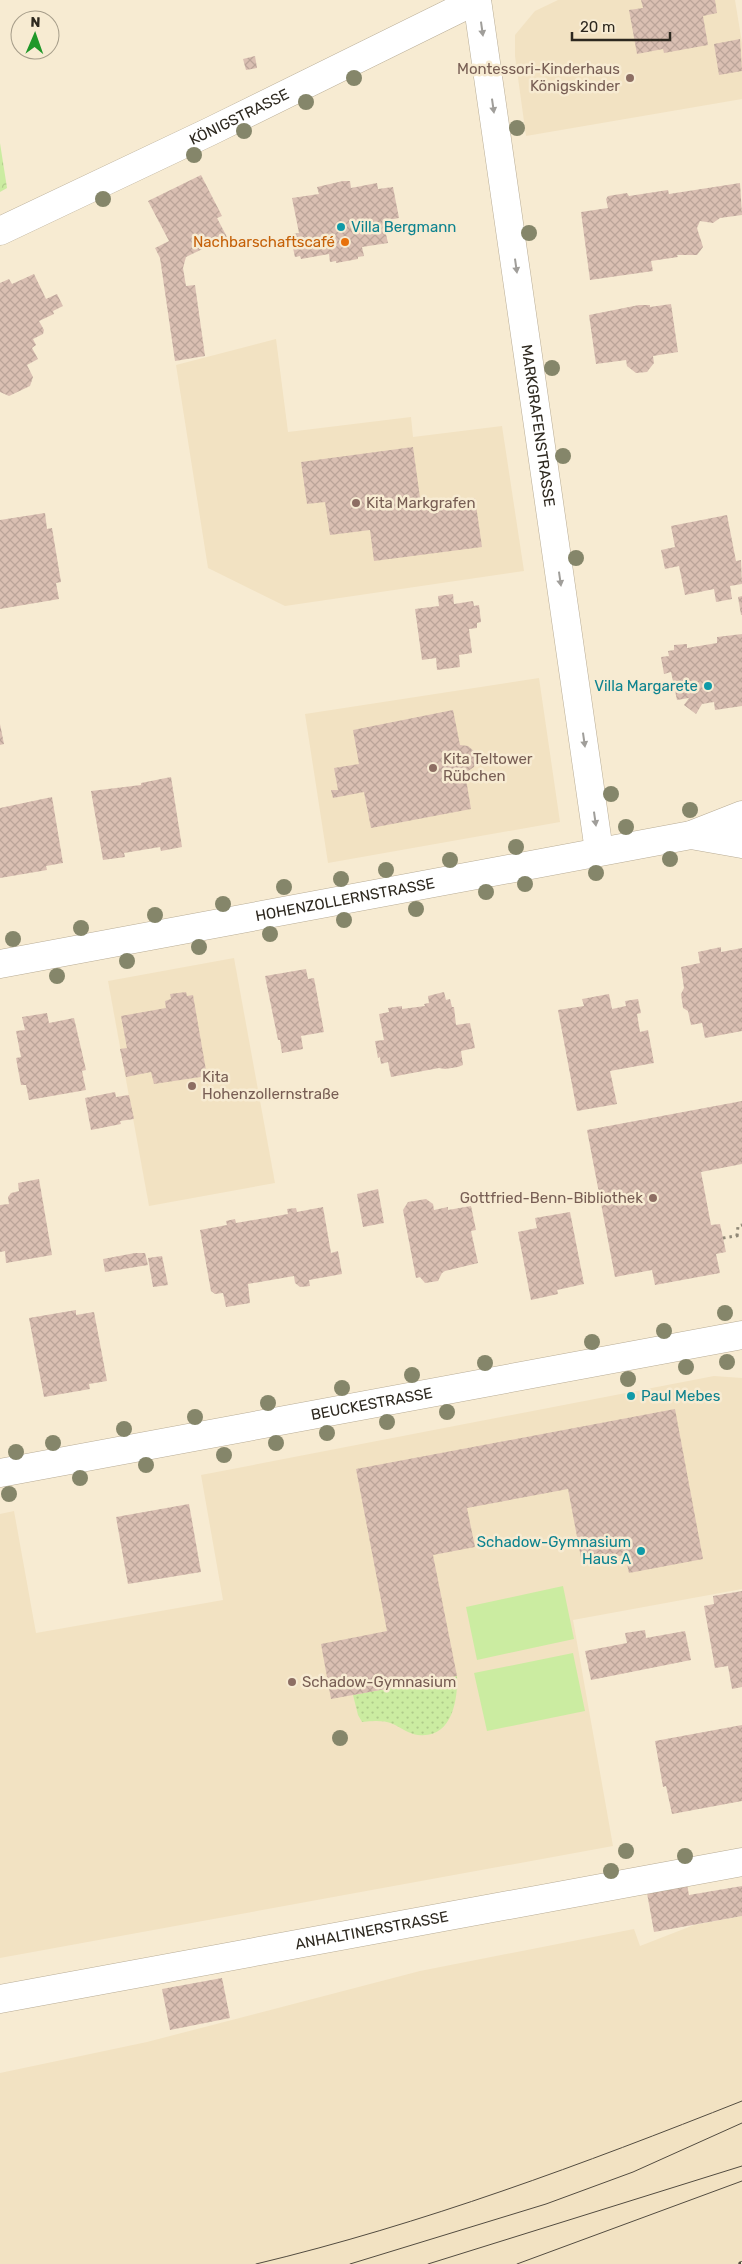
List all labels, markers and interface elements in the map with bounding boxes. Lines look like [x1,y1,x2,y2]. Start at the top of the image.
north arrow [10,10,60,60]
scale bar [572,10,670,42]
text: N [30,14,41,31]
text: 20 m [580,18,615,36]
one-way arrow [478,21,486,37]
place label: Montessori-Kinderhaus Königskinder [457,60,620,95]
marker: Montessori-Kinderhaus Königskinder [624,72,636,84]
street label: KÖNIGSTRASSE [186,85,292,149]
one-way arrow [489,98,497,114]
place label: Villa Bergmann [351,218,456,236]
marker: Villa Bergmann [335,221,347,233]
place label: Nachbarschaftscafé [193,233,335,251]
marker: Nachbarschaftscafé [339,236,351,248]
one-way arrow [512,259,520,275]
street label: MARKGRAFENSTRASSE [517,343,559,508]
place label: Kita Markgrafen [366,494,476,512]
marker: Kita Markgrafen [350,497,362,509]
one-way arrow [557,572,565,588]
place label: Villa Margarete [594,677,698,695]
marker: Villa Margarete [702,680,714,692]
one-way arrow [580,733,588,749]
place label: Kita Teltower Rübchen [443,750,533,785]
marker: Kita Teltower Rübchen [427,762,439,774]
one-way arrow [591,811,599,827]
street label: HOHENZOLLERNSTRASSE [254,874,436,925]
place label: Kita Hohenzollernstraße [202,1068,339,1103]
marker: Kita Hohenzollernstraße [186,1080,198,1092]
place label: Gottfried-Benn-Bibliothek [460,1189,643,1207]
marker: Gottfried-Benn-Bibliothek [647,1192,659,1204]
street label: BEUCKESTRASSE [309,1384,434,1424]
place label: Paul Mebes [641,1387,721,1405]
marker: Paul Mebes [625,1390,637,1402]
place label: Schadow-Gymnasium Haus A [477,1533,631,1568]
marker: Schadow-Gymnasium Haus A [635,1545,647,1557]
place label: Schadow-Gymnasium [302,1673,456,1691]
marker: Schadow-Gymnasium [286,1676,298,1688]
street label: ANHALTINERSTRASSE [294,1907,450,1953]

